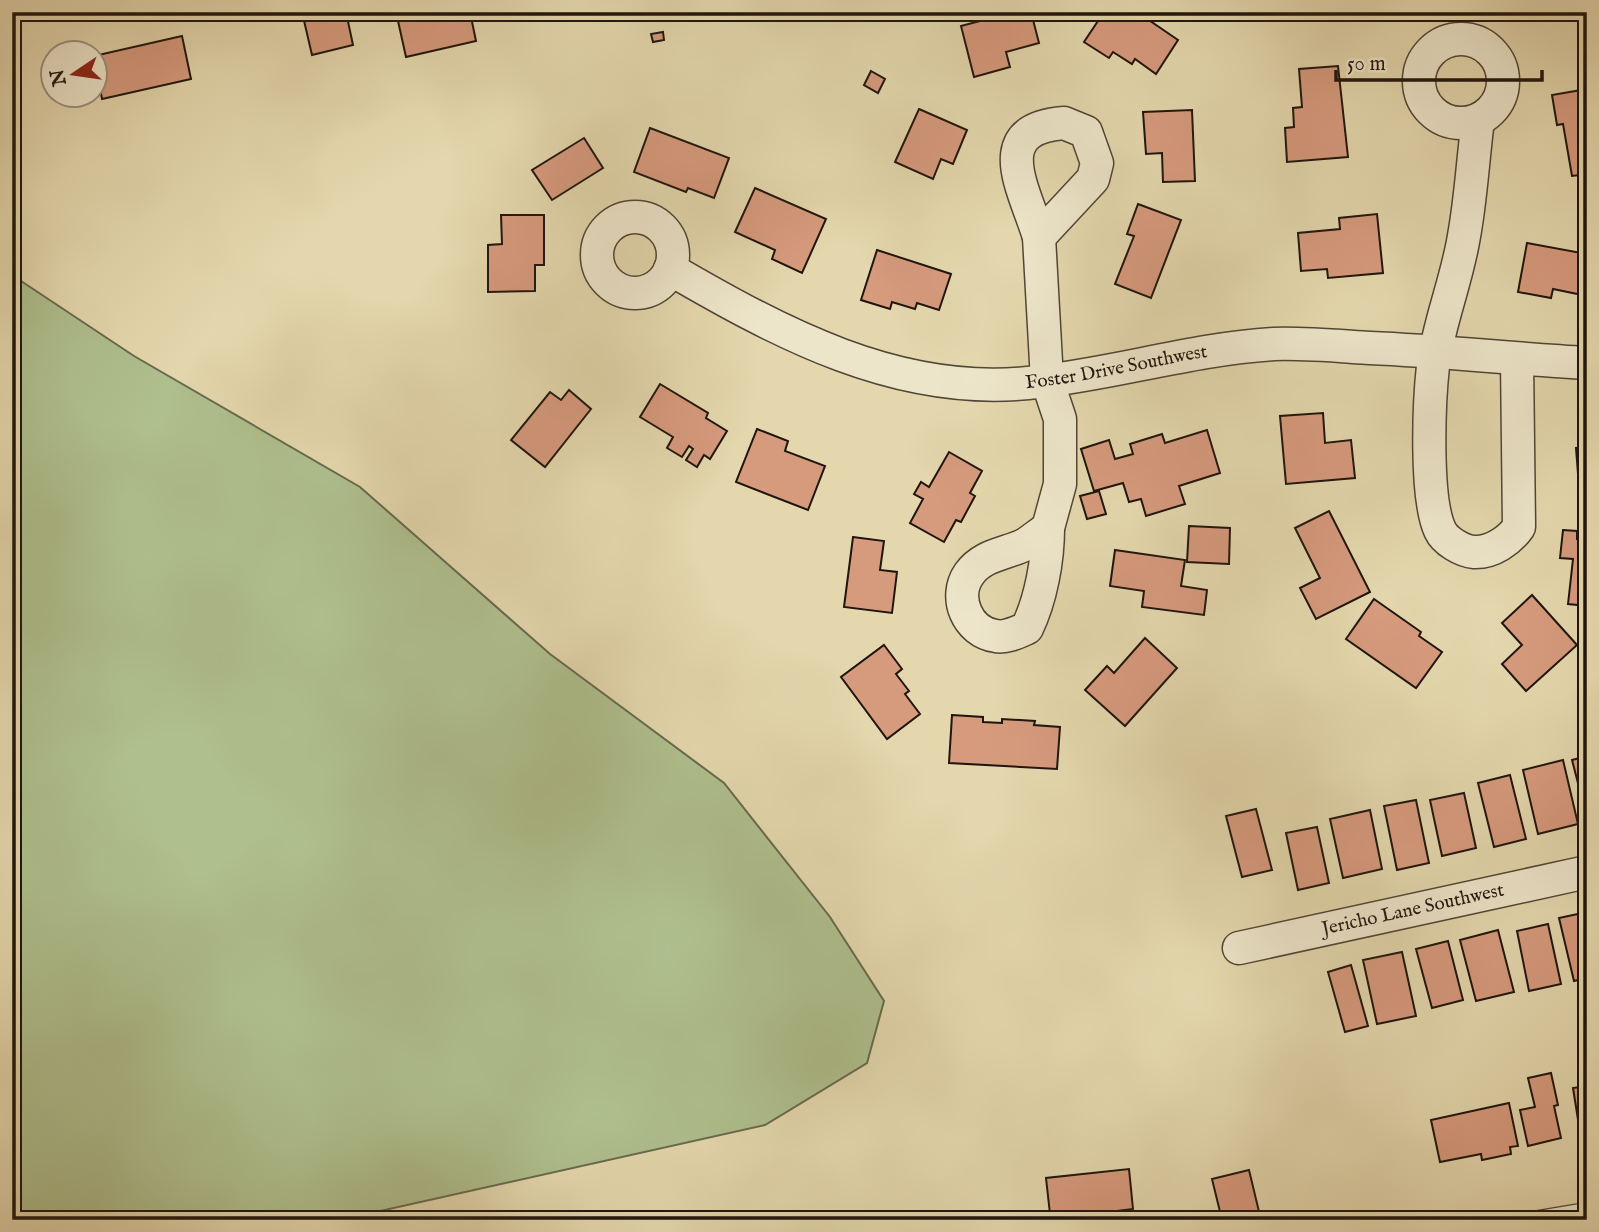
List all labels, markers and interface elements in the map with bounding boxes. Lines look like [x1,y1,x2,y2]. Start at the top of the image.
north arrow [38,38,108,108]
scale bar [1336,38,1543,82]
text: 50 m [1347,51,1386,78]
text: N [46,66,73,89]
street label: Foster Drive Southwest [1024,340,1209,395]
street label: Jericho Lane Southwest [1318,878,1507,942]

